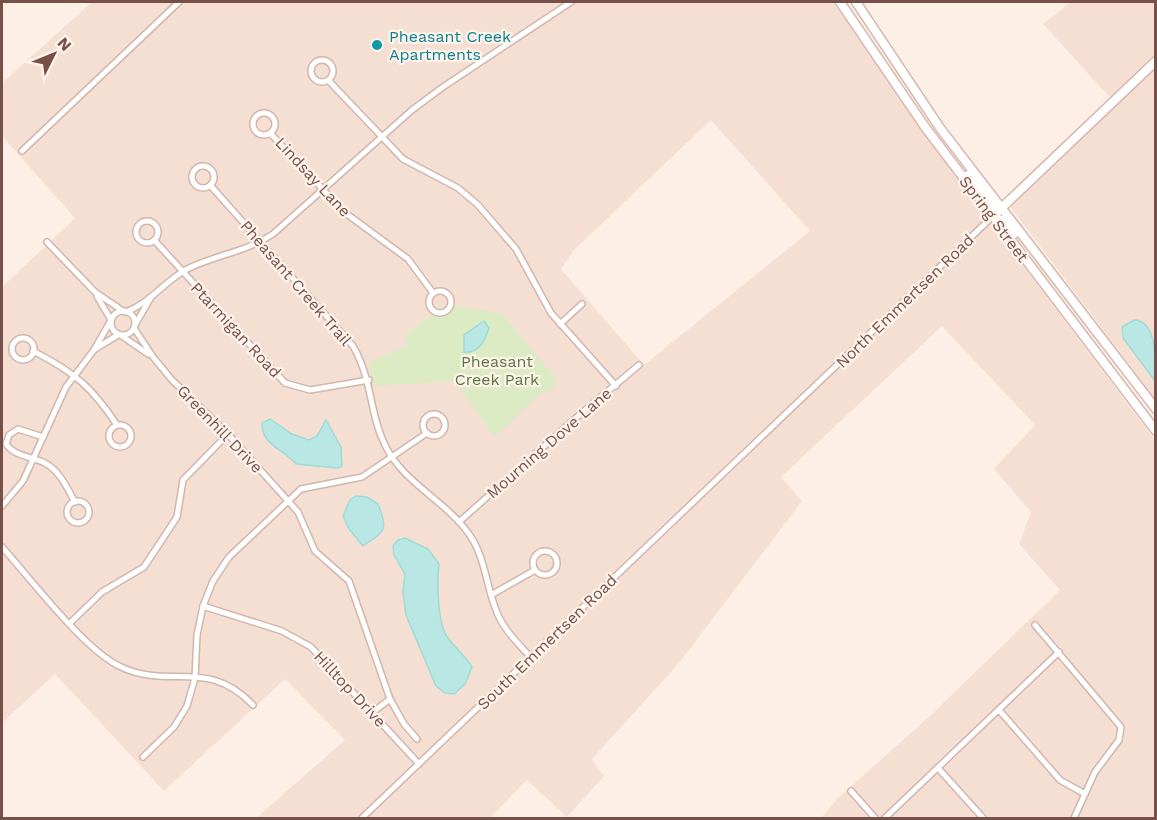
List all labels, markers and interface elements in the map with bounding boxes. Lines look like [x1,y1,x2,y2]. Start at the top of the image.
north arrow [24,24,84,84]
place label: Pheasant Creek Apartments [389,27,511,64]
text: N [54,33,76,55]
marker: Pheasant Creek Apartments [370,38,384,52]
street label: Lindsay Lane [271,133,355,221]
street label: Spring Street [955,172,1033,266]
street label: Pheasant Creek Trail [236,216,356,350]
street label: North Emmertsen Road [832,230,978,372]
street label: Ptarmigan Road [187,278,285,382]
park label: Pheasant Creek Park [455,352,539,389]
street label: Greenhill Drive [173,381,267,477]
street label: Mourning Dove Lane [483,384,615,502]
street label: South Emmertsen Road [473,570,621,714]
street label: Hilltop Drive [310,647,390,731]

